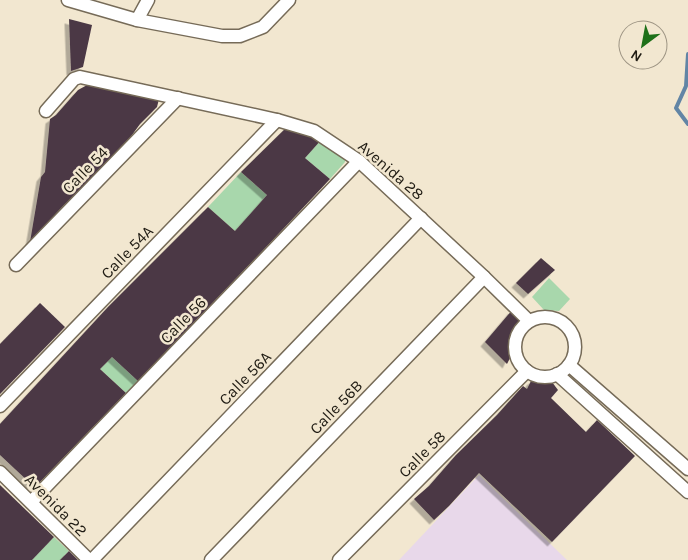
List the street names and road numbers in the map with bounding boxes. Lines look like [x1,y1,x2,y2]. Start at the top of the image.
street label: Avenida 28 [354,136,428,204]
street label: Calle 54 [58,143,112,197]
street label: Calle 54A [97,221,157,283]
street label: Calle 56 [156,293,210,347]
street label: Calle 56A [215,347,275,409]
street label: Calle 56B [306,376,366,438]
street label: Calle 58 [395,427,449,481]
street label: Avenida 22 [21,470,91,540]

